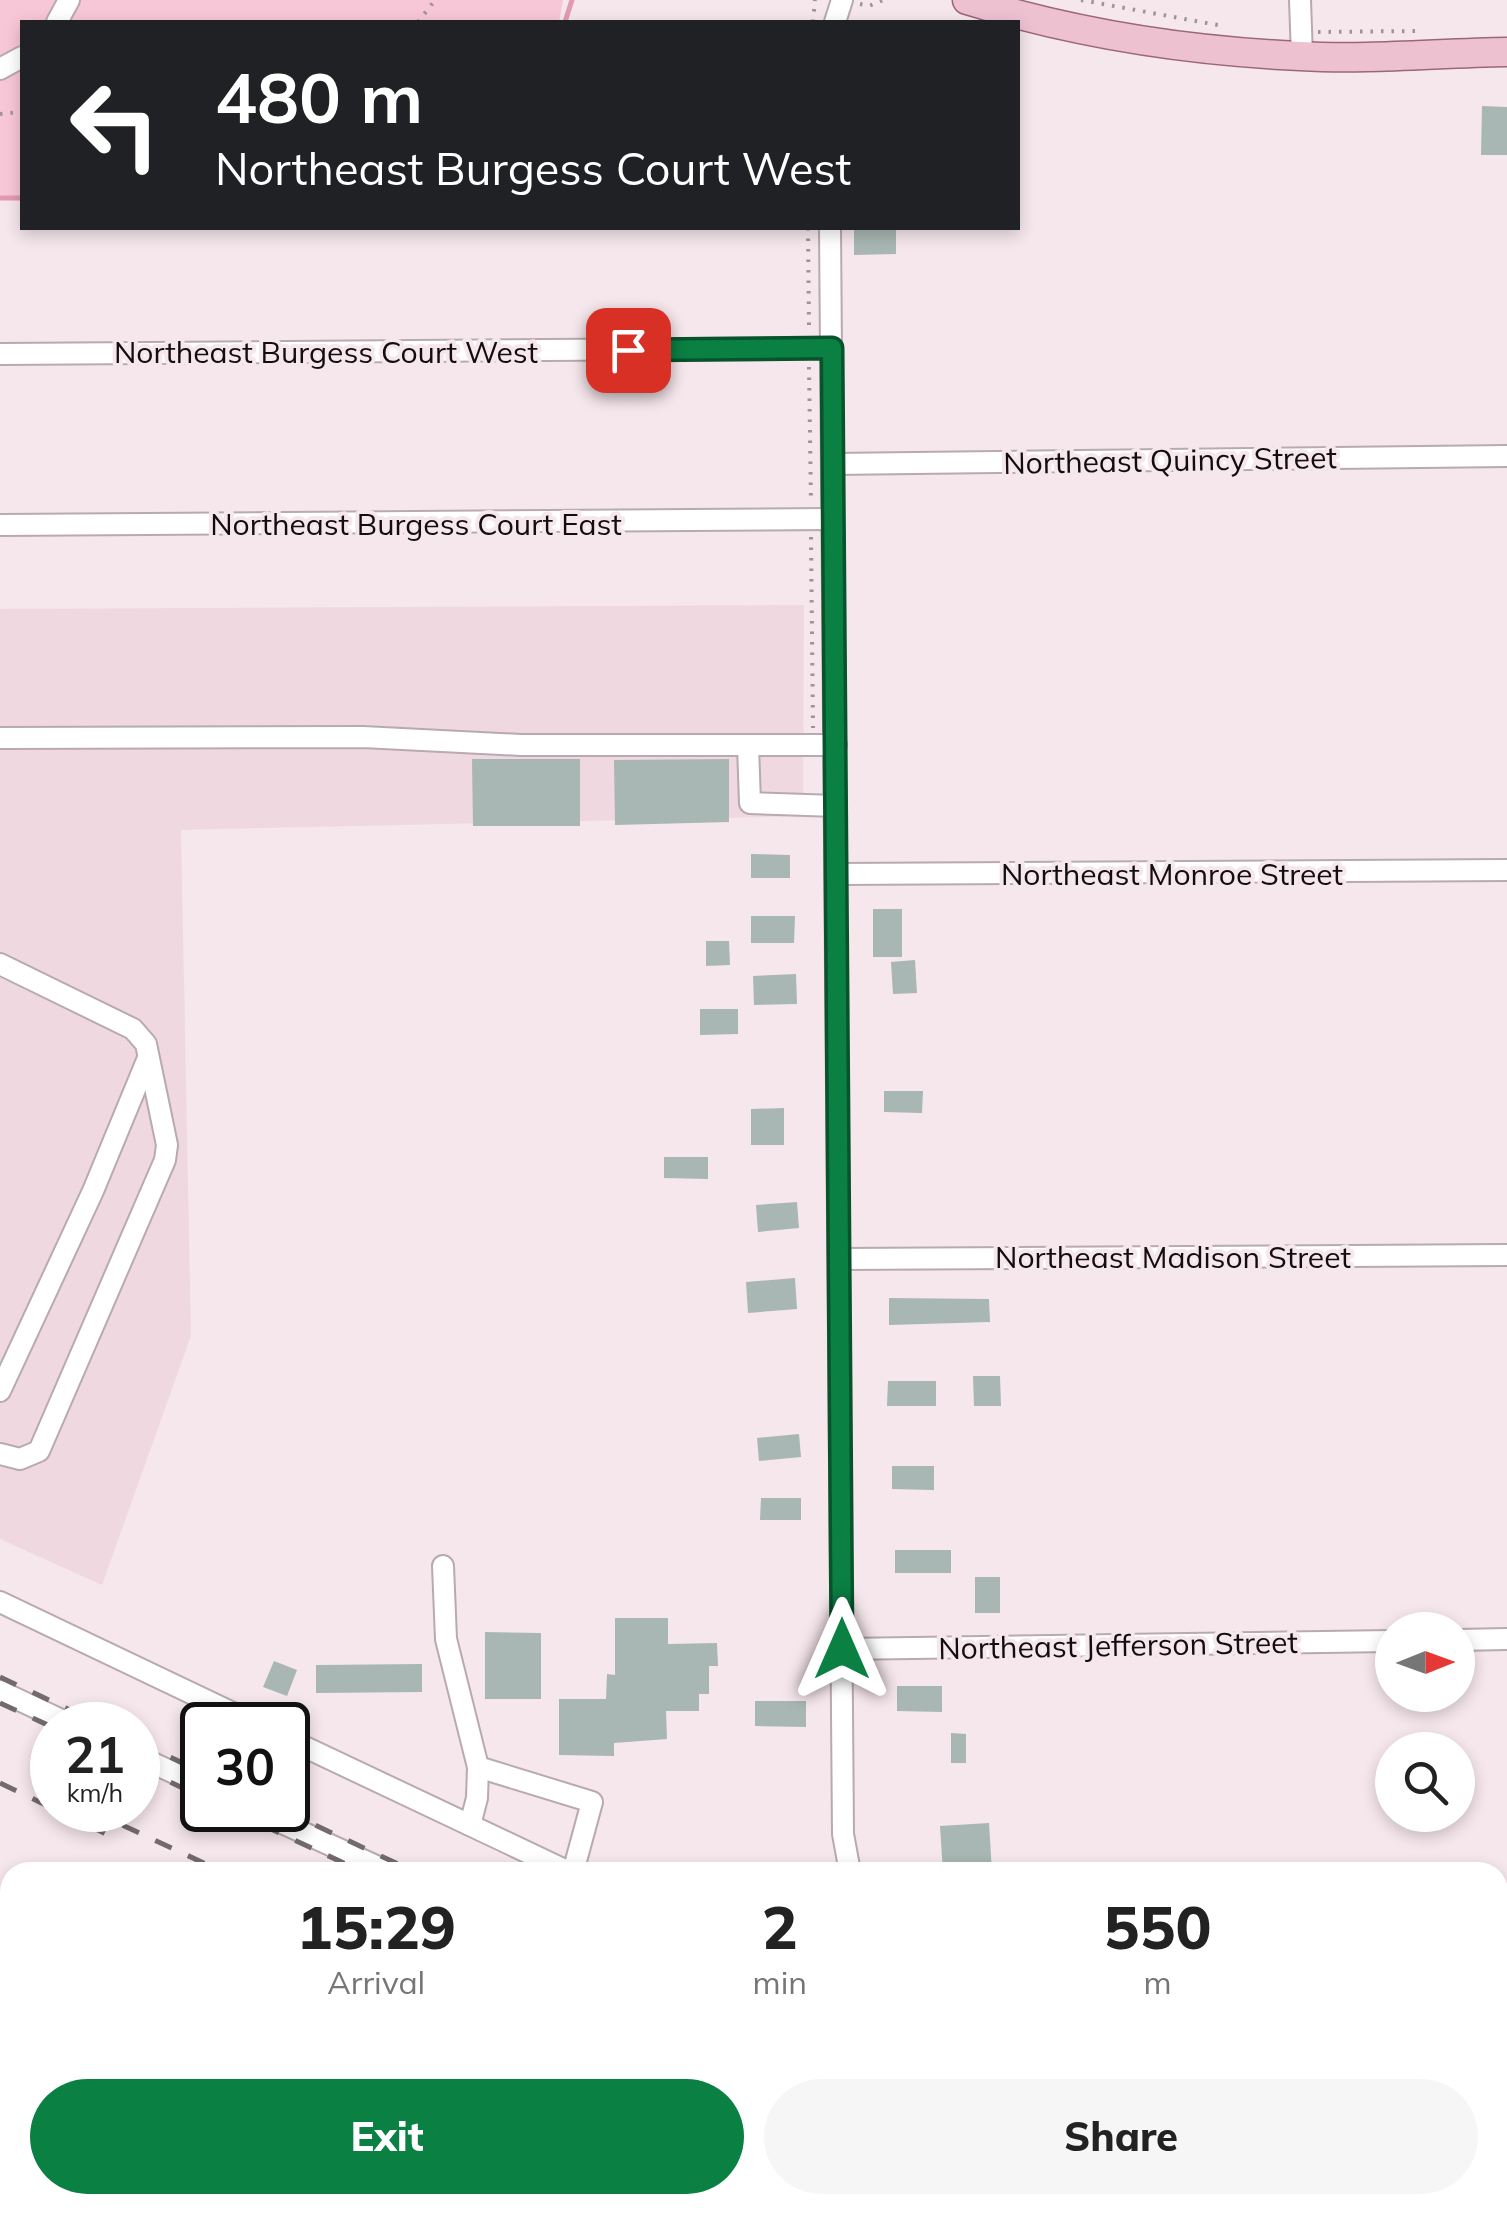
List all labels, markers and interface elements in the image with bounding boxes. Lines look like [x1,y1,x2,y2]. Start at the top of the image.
text: 480 m [215,53,423,141]
icon: left [50,60,180,190]
text: Northeast Burgess Court West [215,140,851,196]
pin [586,308,671,393]
icon: arrive [601,323,656,378]
street label: Northeast Burgess Court West [114,333,538,371]
street label: Northeast Quincy Street [1003,438,1337,482]
street label: Northeast Burgess Court East [210,505,622,543]
street label: Northeast Monroe Street [1001,855,1343,893]
street label: Northeast Madison Street [995,1238,1351,1276]
position arrow [790,1597,894,1701]
north arrow [1375,1612,1475,1712]
map controls [1375,1612,1475,1832]
street label: Northeast Jefferson Street [938,1623,1298,1667]
speed limit sign: 30 [180,1702,310,1832]
text: 21 [65,1723,125,1786]
button: search [1375,1732,1475,1832]
text: km/h [67,1777,123,1808]
text: 15:29 [296,1889,456,1964]
text: 2 [762,1889,798,1964]
text: 550 [1103,1889,1211,1964]
text: Arrival [327,1962,425,2002]
text: min [753,1962,807,2002]
text: m [1143,1962,1172,2002]
button: Exit [30,2079,744,2194]
button: Share [764,2079,1478,2194]

